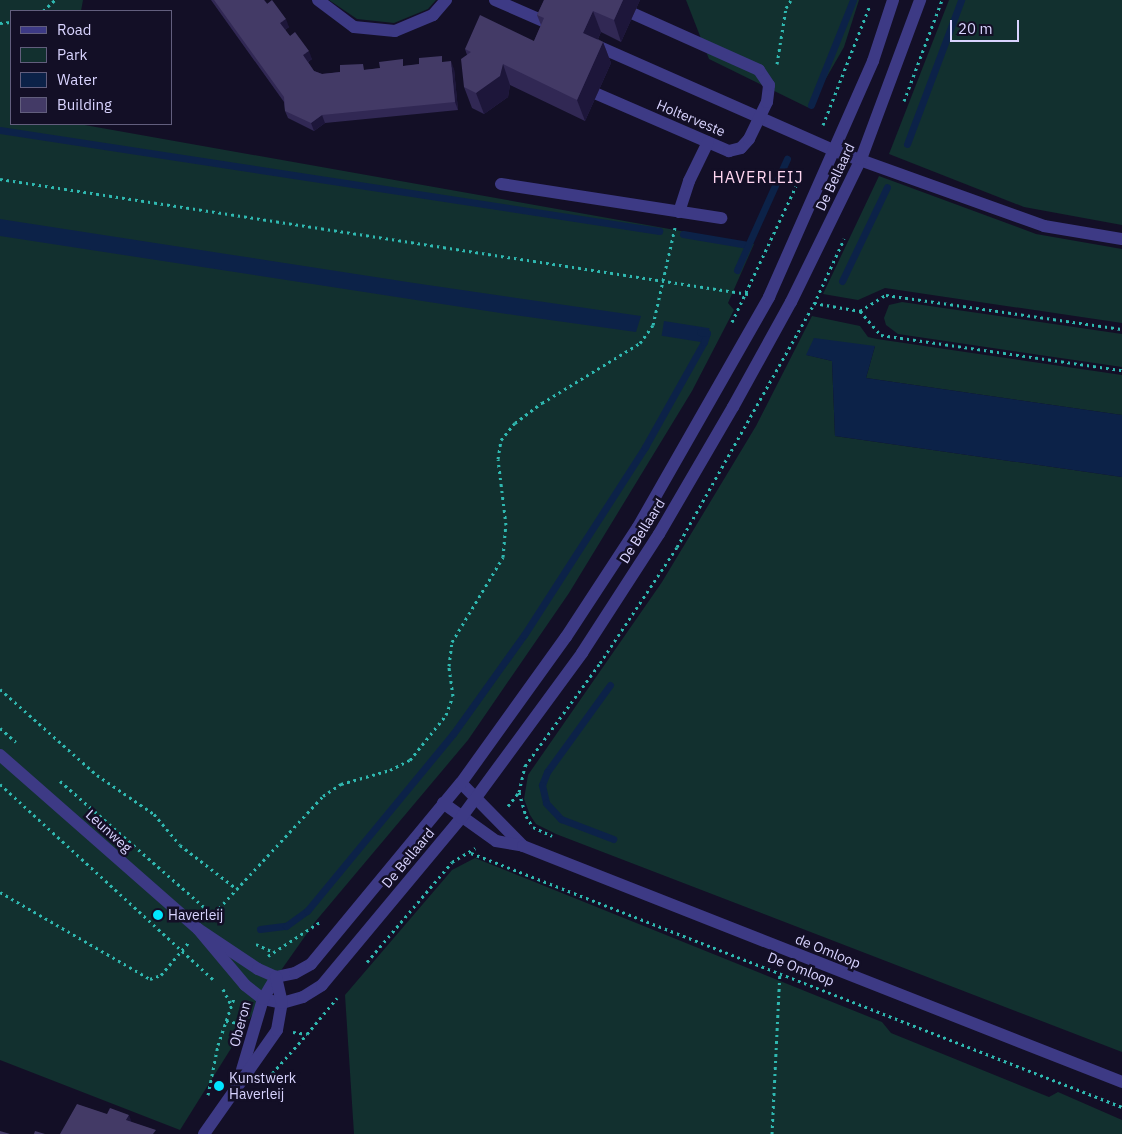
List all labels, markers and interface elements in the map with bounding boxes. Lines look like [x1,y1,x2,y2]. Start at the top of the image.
legend [10,10,172,125]
scale bar [952,10,1021,42]
text: 20 m [958,19,993,38]
text: Road [57,20,92,39]
text: Park [57,45,87,64]
text: Water [57,70,97,89]
text: Building [57,95,112,114]
street label: Holterveste [654,96,728,140]
street label: De Bellaard [812,140,858,214]
district label: HAVERLEIJ [711,167,805,187]
street label: De Bellaard [616,496,668,566]
street label: Leunweg [83,806,135,856]
street label: De Bellaard [378,825,438,891]
place label: Haverleij [168,907,223,923]
marker: Haverleij [152,909,164,921]
street label: de Omloop [793,930,863,972]
street label: De Omloop [765,949,837,989]
street label: Oberon [226,999,254,1049]
place label: Kunstwerk Haverleij [229,1070,296,1102]
marker: Kunstwerk Haverleij [213,1080,225,1092]

